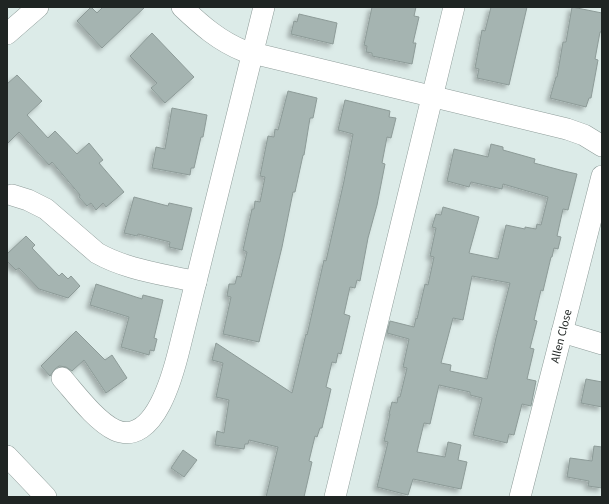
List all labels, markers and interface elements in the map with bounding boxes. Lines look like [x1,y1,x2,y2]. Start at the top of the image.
street label: Allen Close [546,307,576,365]

